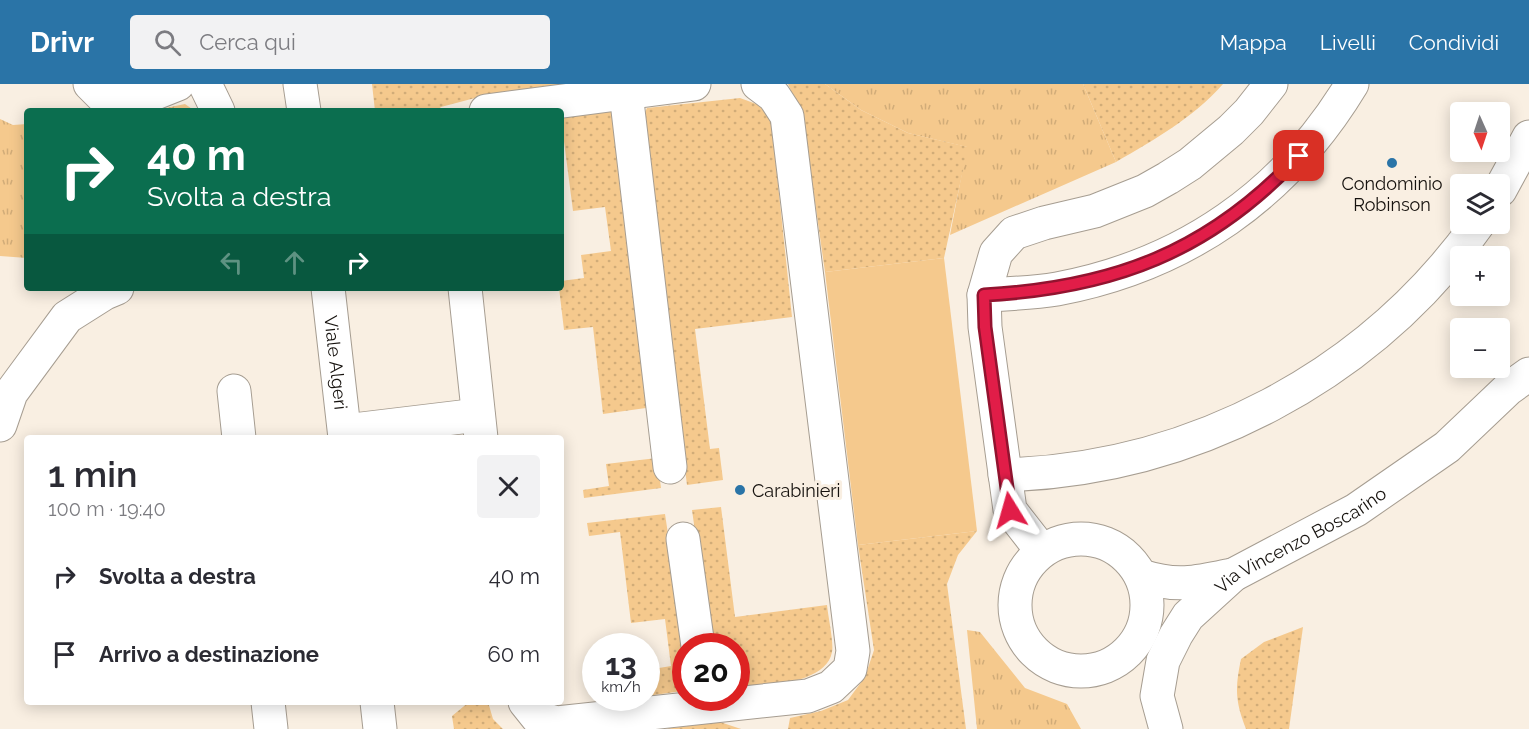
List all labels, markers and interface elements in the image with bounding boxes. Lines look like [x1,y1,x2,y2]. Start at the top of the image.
search box [130,15,550,69]
text: Drivr [30,26,94,59]
icon: search [151,26,184,59]
text: Cerca qui [199,29,296,55]
text: Mappa [1220,30,1287,55]
text: Livelli [1320,30,1376,55]
text: Condividi [1409,30,1499,55]
north arrow [1450,102,1510,162]
map controls [1450,102,1510,378]
pin [1273,130,1324,181]
text: 40 m [147,131,246,180]
icon: right [48,132,126,210]
icon: arrive [1282,139,1315,172]
marker: Condominio Robinson [1385,156,1399,170]
place label: Condominio Robinson [1341,173,1443,215]
button: layers [1450,174,1510,234]
text: Svolta a destra [147,181,331,212]
icon: left [215,246,248,279]
icon: ahead [278,246,311,279]
icon: right [341,246,374,279]
button: + [1450,246,1510,306]
street label: Viale Algeri [321,314,352,411]
button: − [1450,318,1510,378]
text: 1 min [48,453,137,495]
button: close [477,455,540,518]
position arrow [978,478,1042,542]
place label: Carabinieri [752,480,841,501]
street label: Via Vincenzo Boscarino [1210,482,1390,597]
marker: Carabinieri [733,483,747,497]
text: 100 m · 19:40 [48,497,166,521]
icon: right [48,560,81,593]
text: Svolta a destra [99,563,256,589]
text: 40 m [489,563,540,589]
speed limit sign: 20 [672,633,750,711]
icon: arrive [48,638,81,671]
text: Arrivo a destinazione [99,641,319,667]
text: 60 m [487,641,540,667]
text: 13 [605,647,637,682]
text: km/h [601,678,641,696]

